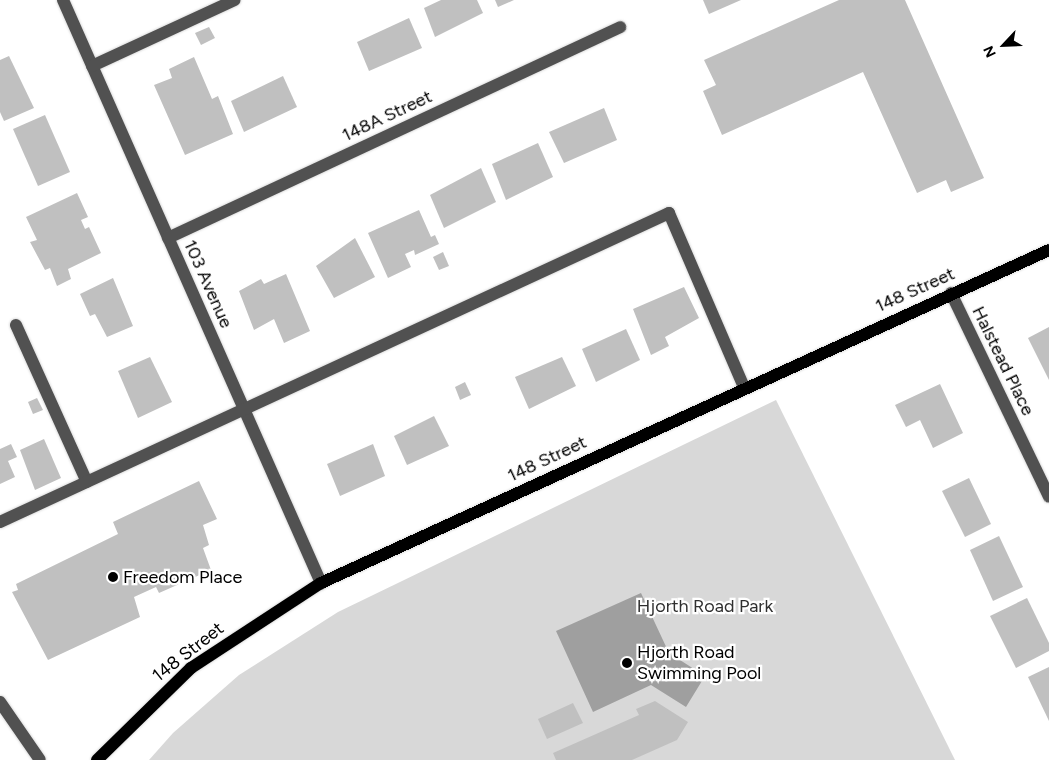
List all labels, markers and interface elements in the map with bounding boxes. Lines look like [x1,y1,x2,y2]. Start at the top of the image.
north arrow [979,20,1029,70]
text: N [980,43,1000,60]
street label: 148A Street [339,86,435,146]
street label: 103 Avenue [179,237,237,331]
street label: 148 Street [872,263,958,317]
street label: Halstead Place [967,303,1039,419]
street label: 148 Street [504,431,590,487]
place label: Freedom Place [123,566,242,588]
marker: Freedom Place [107,571,119,583]
park label: Hjorth Road Park [637,595,773,617]
street label: 148 Street [148,617,228,687]
place label: Hjorth Road Swimming Pool [637,642,761,684]
marker: Hjorth Road Swimming Pool [621,657,633,669]

